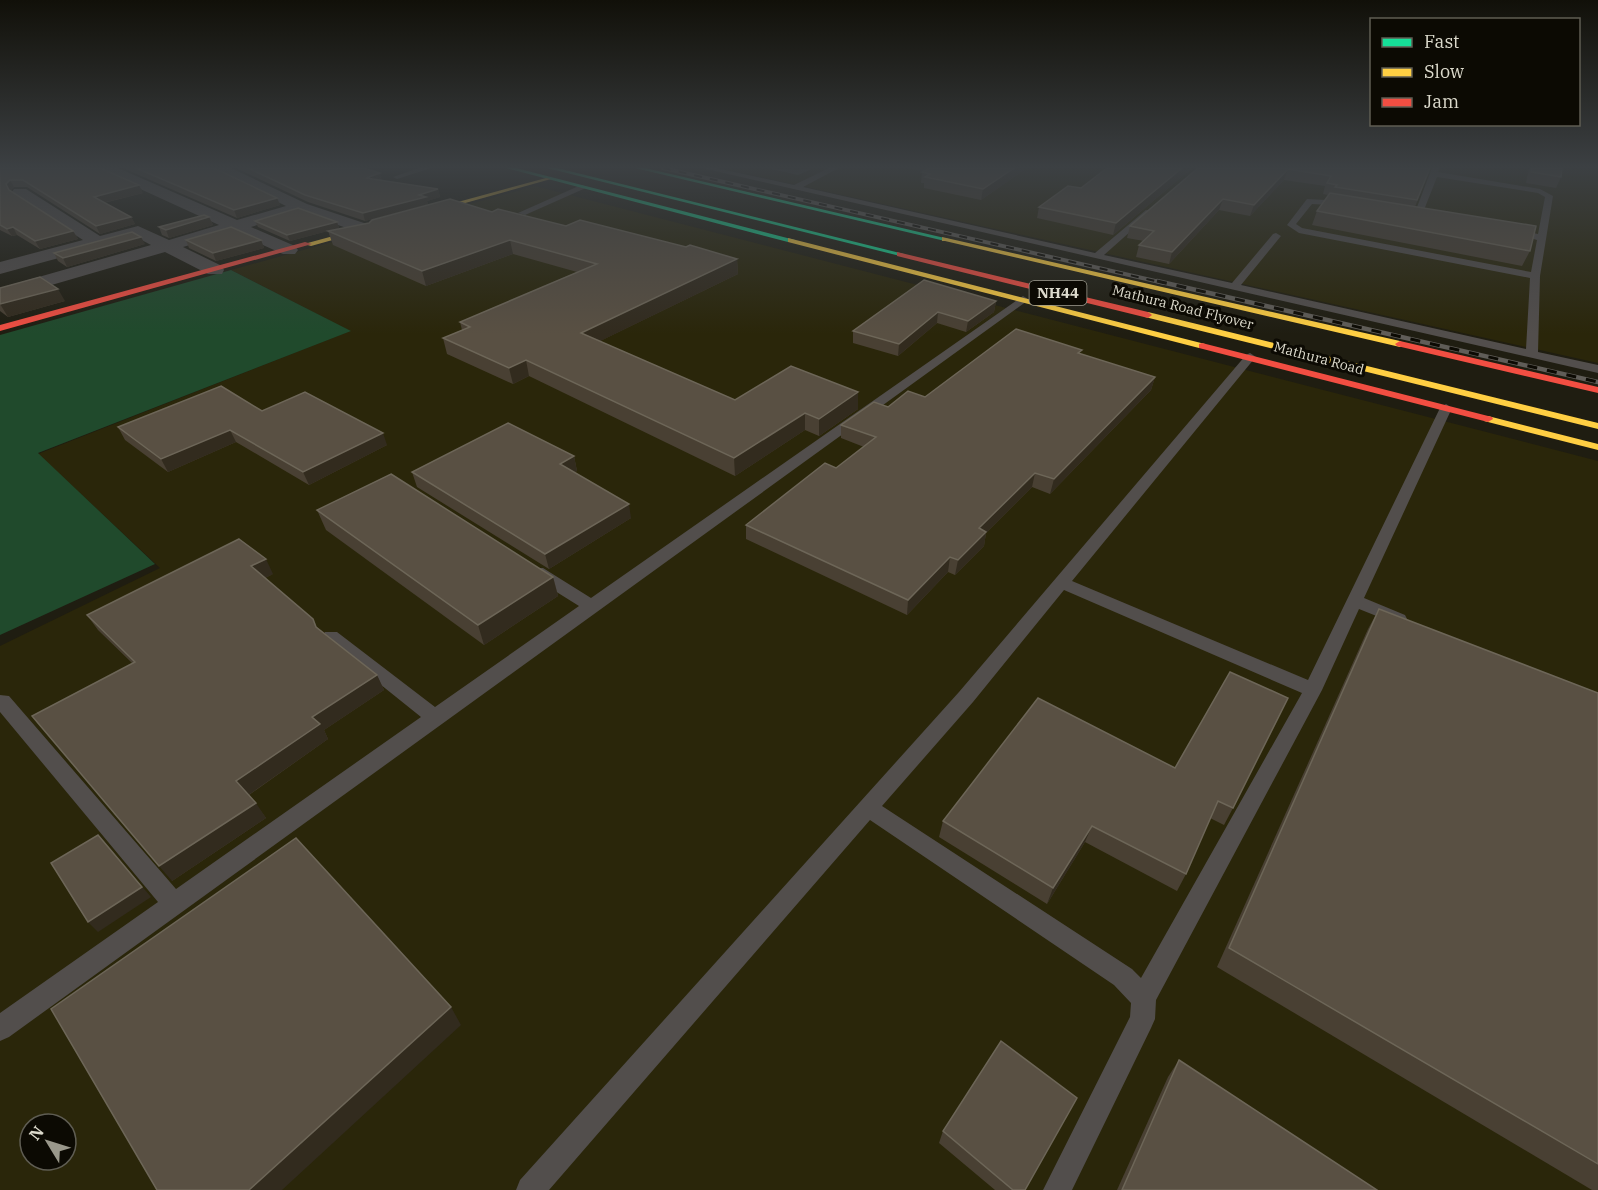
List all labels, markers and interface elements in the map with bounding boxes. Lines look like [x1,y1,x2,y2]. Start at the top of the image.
legend [1370,18,1580,126]
text: Fast [1424,30,1459,53]
text: Slow [1424,60,1464,83]
text: Jam [1424,90,1459,113]
road number: NH44 [1030,281,1086,305]
street label: Mathura Road Flyover [1111,281,1256,333]
street label: Mathura Road [1272,337,1366,379]
north arrow [18,1112,78,1172]
text: N [24,1122,48,1144]

